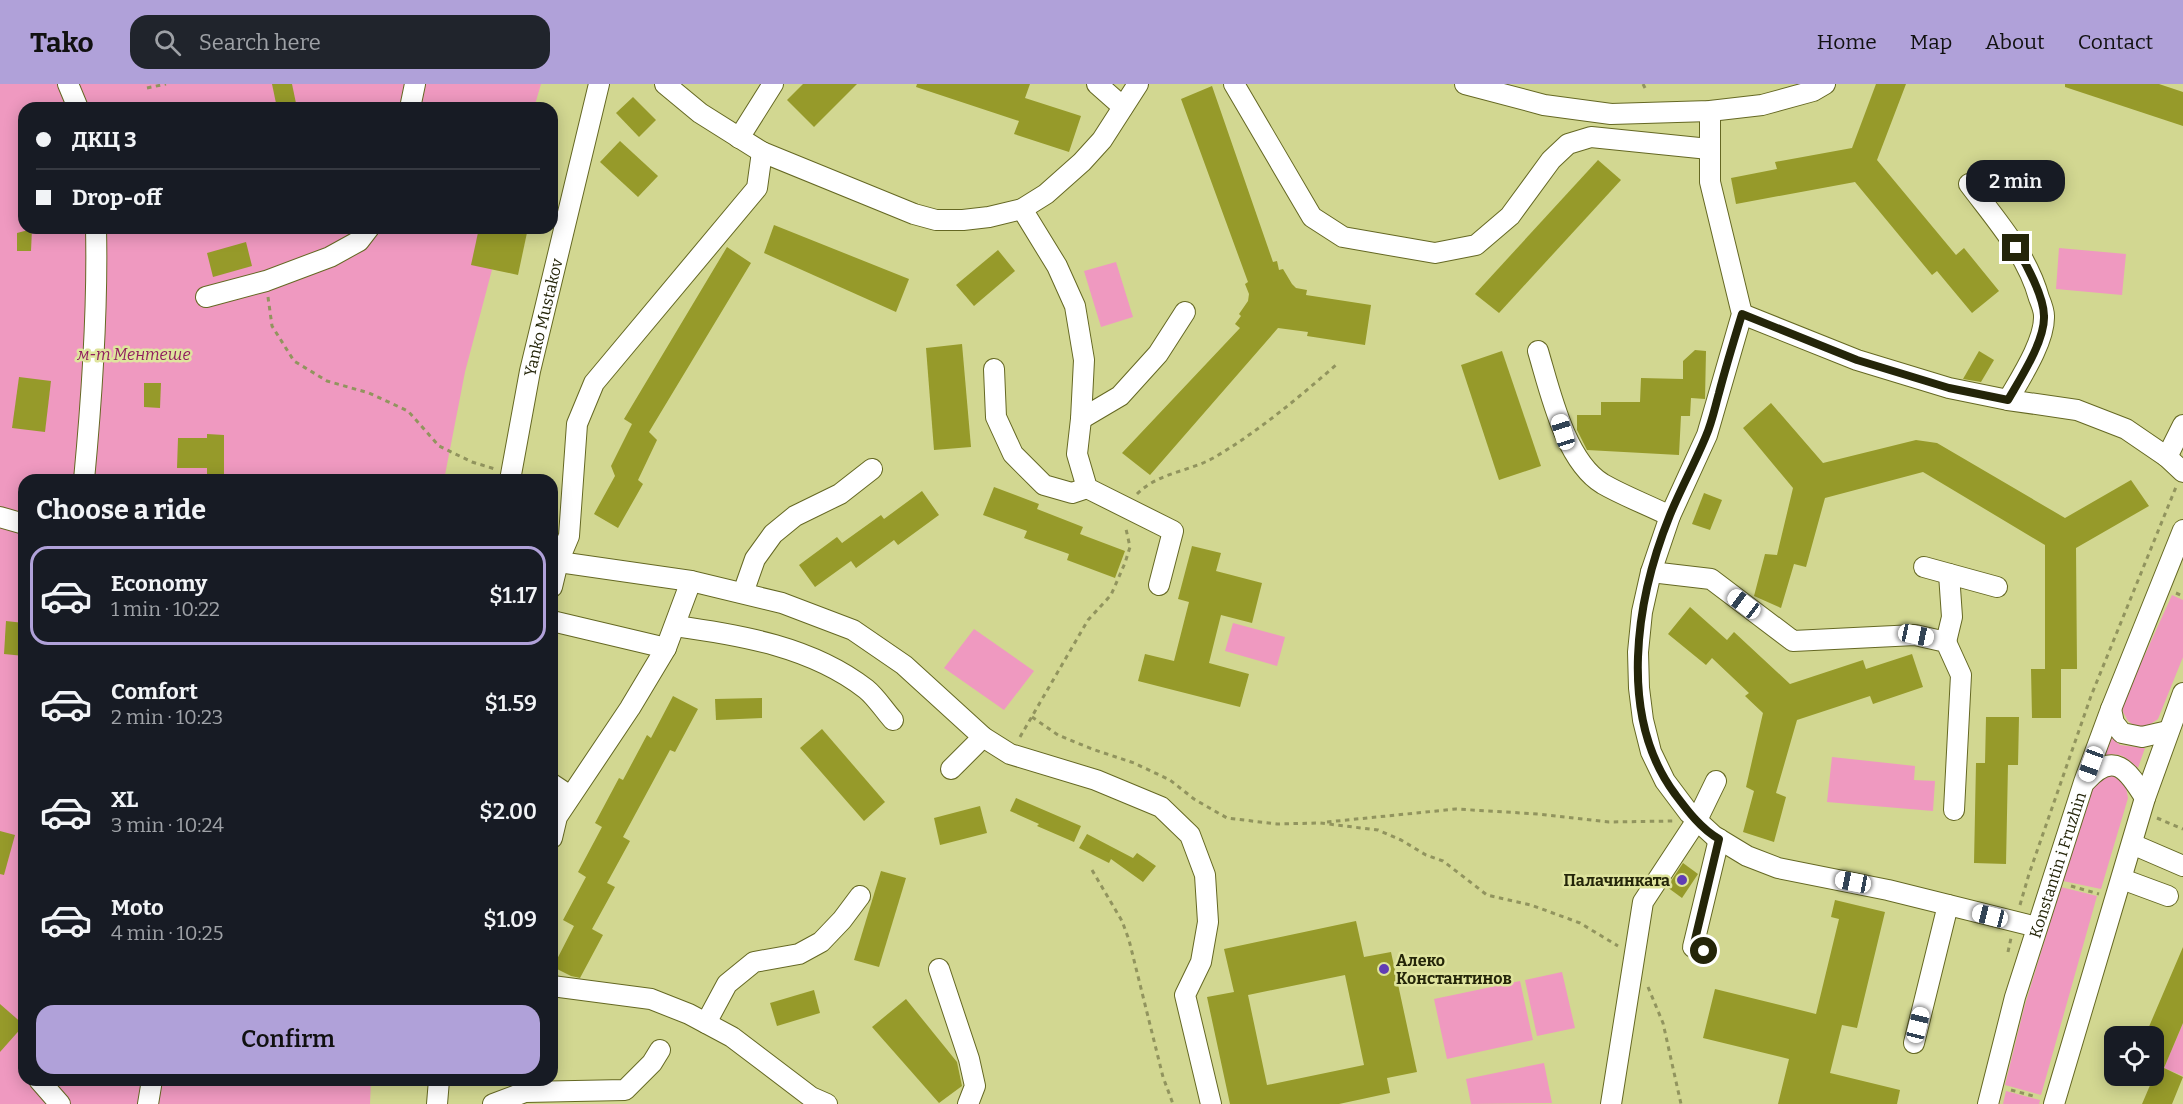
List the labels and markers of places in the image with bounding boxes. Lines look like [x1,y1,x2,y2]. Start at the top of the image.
place label: Палачинката [1564,871,1670,890]
marker: Палачинката [1675,873,1689,887]
place label: Алеко Константинов [1396,951,1512,988]
marker: Алеко Константинов [1377,962,1391,976]

